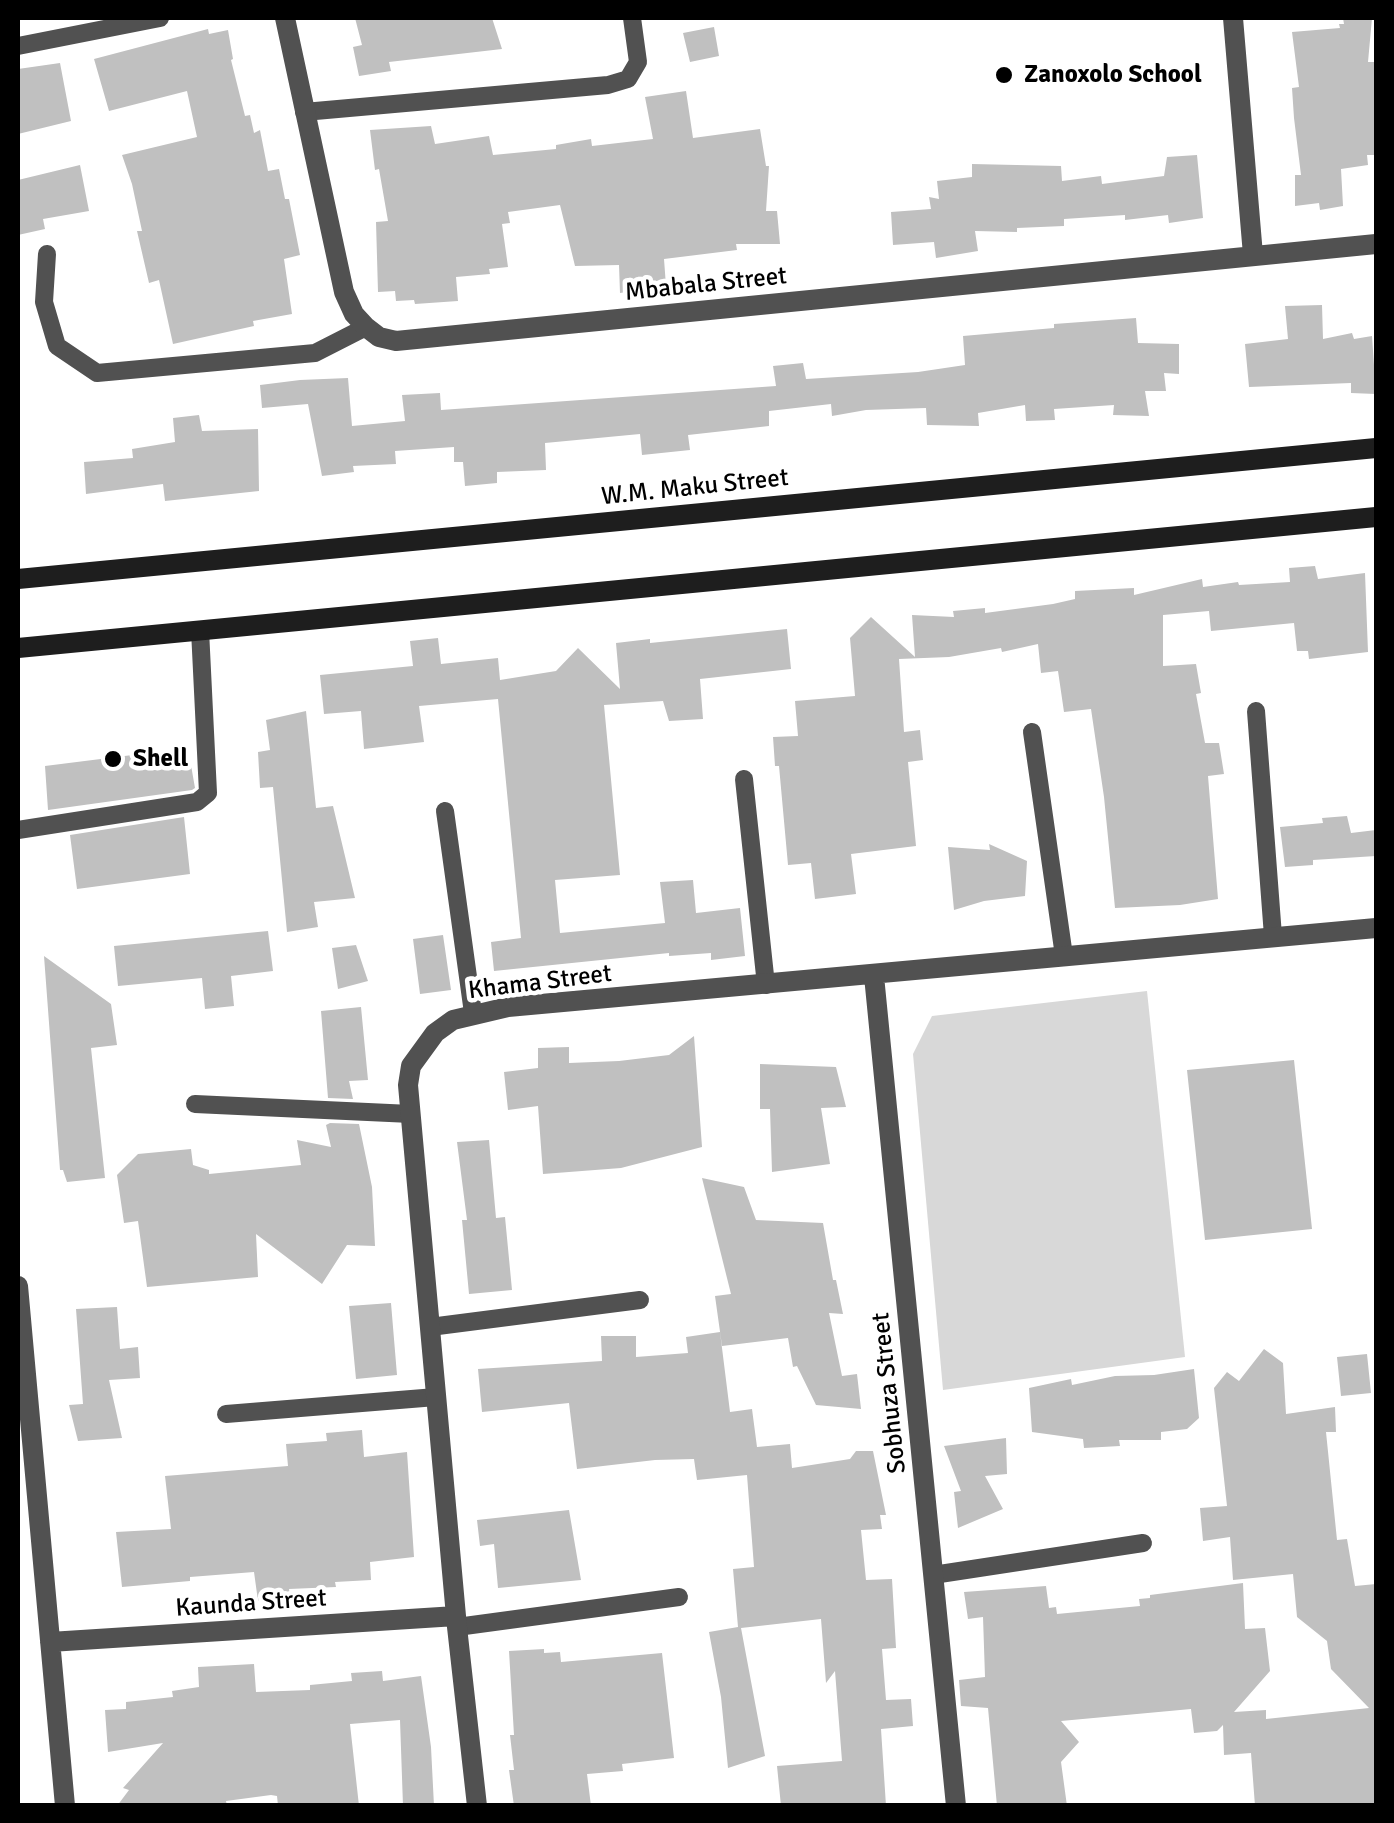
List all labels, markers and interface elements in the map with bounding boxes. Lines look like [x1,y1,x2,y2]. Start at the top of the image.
place label: Zanoxolo School [1024,60,1202,90]
marker: Zanoxolo School [993,64,1015,86]
street label: Mbabala Street [624,262,788,308]
street label: W.M. Maku Street [600,463,790,513]
place label: Shell [133,744,188,774]
marker: Shell [102,748,124,770]
street label: Khama Street [466,959,614,1007]
street label: Sobhuza Street [867,1311,913,1475]
street label: Kaunda Street [174,1584,328,1624]

